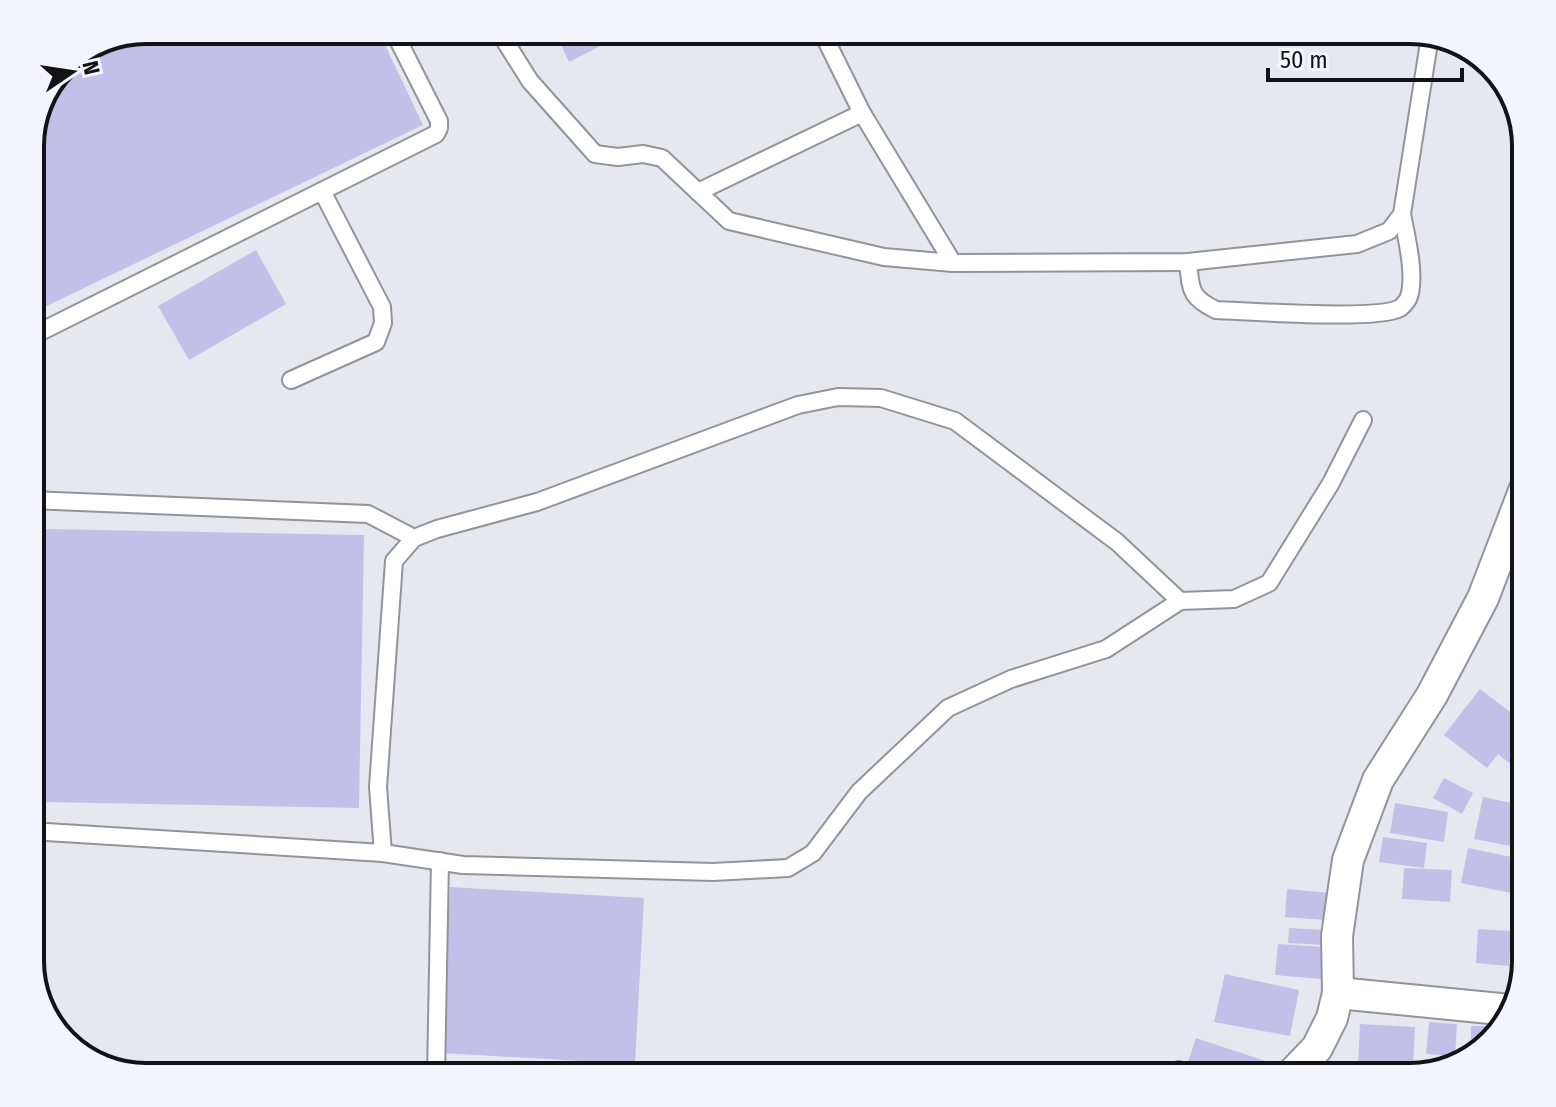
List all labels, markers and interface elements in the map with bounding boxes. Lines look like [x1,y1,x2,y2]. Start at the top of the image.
north arrow [32,32,112,112]
scale bar [1268,32,1462,82]
text: 50 m [1280,46,1328,74]
text: N [76,58,106,77]

